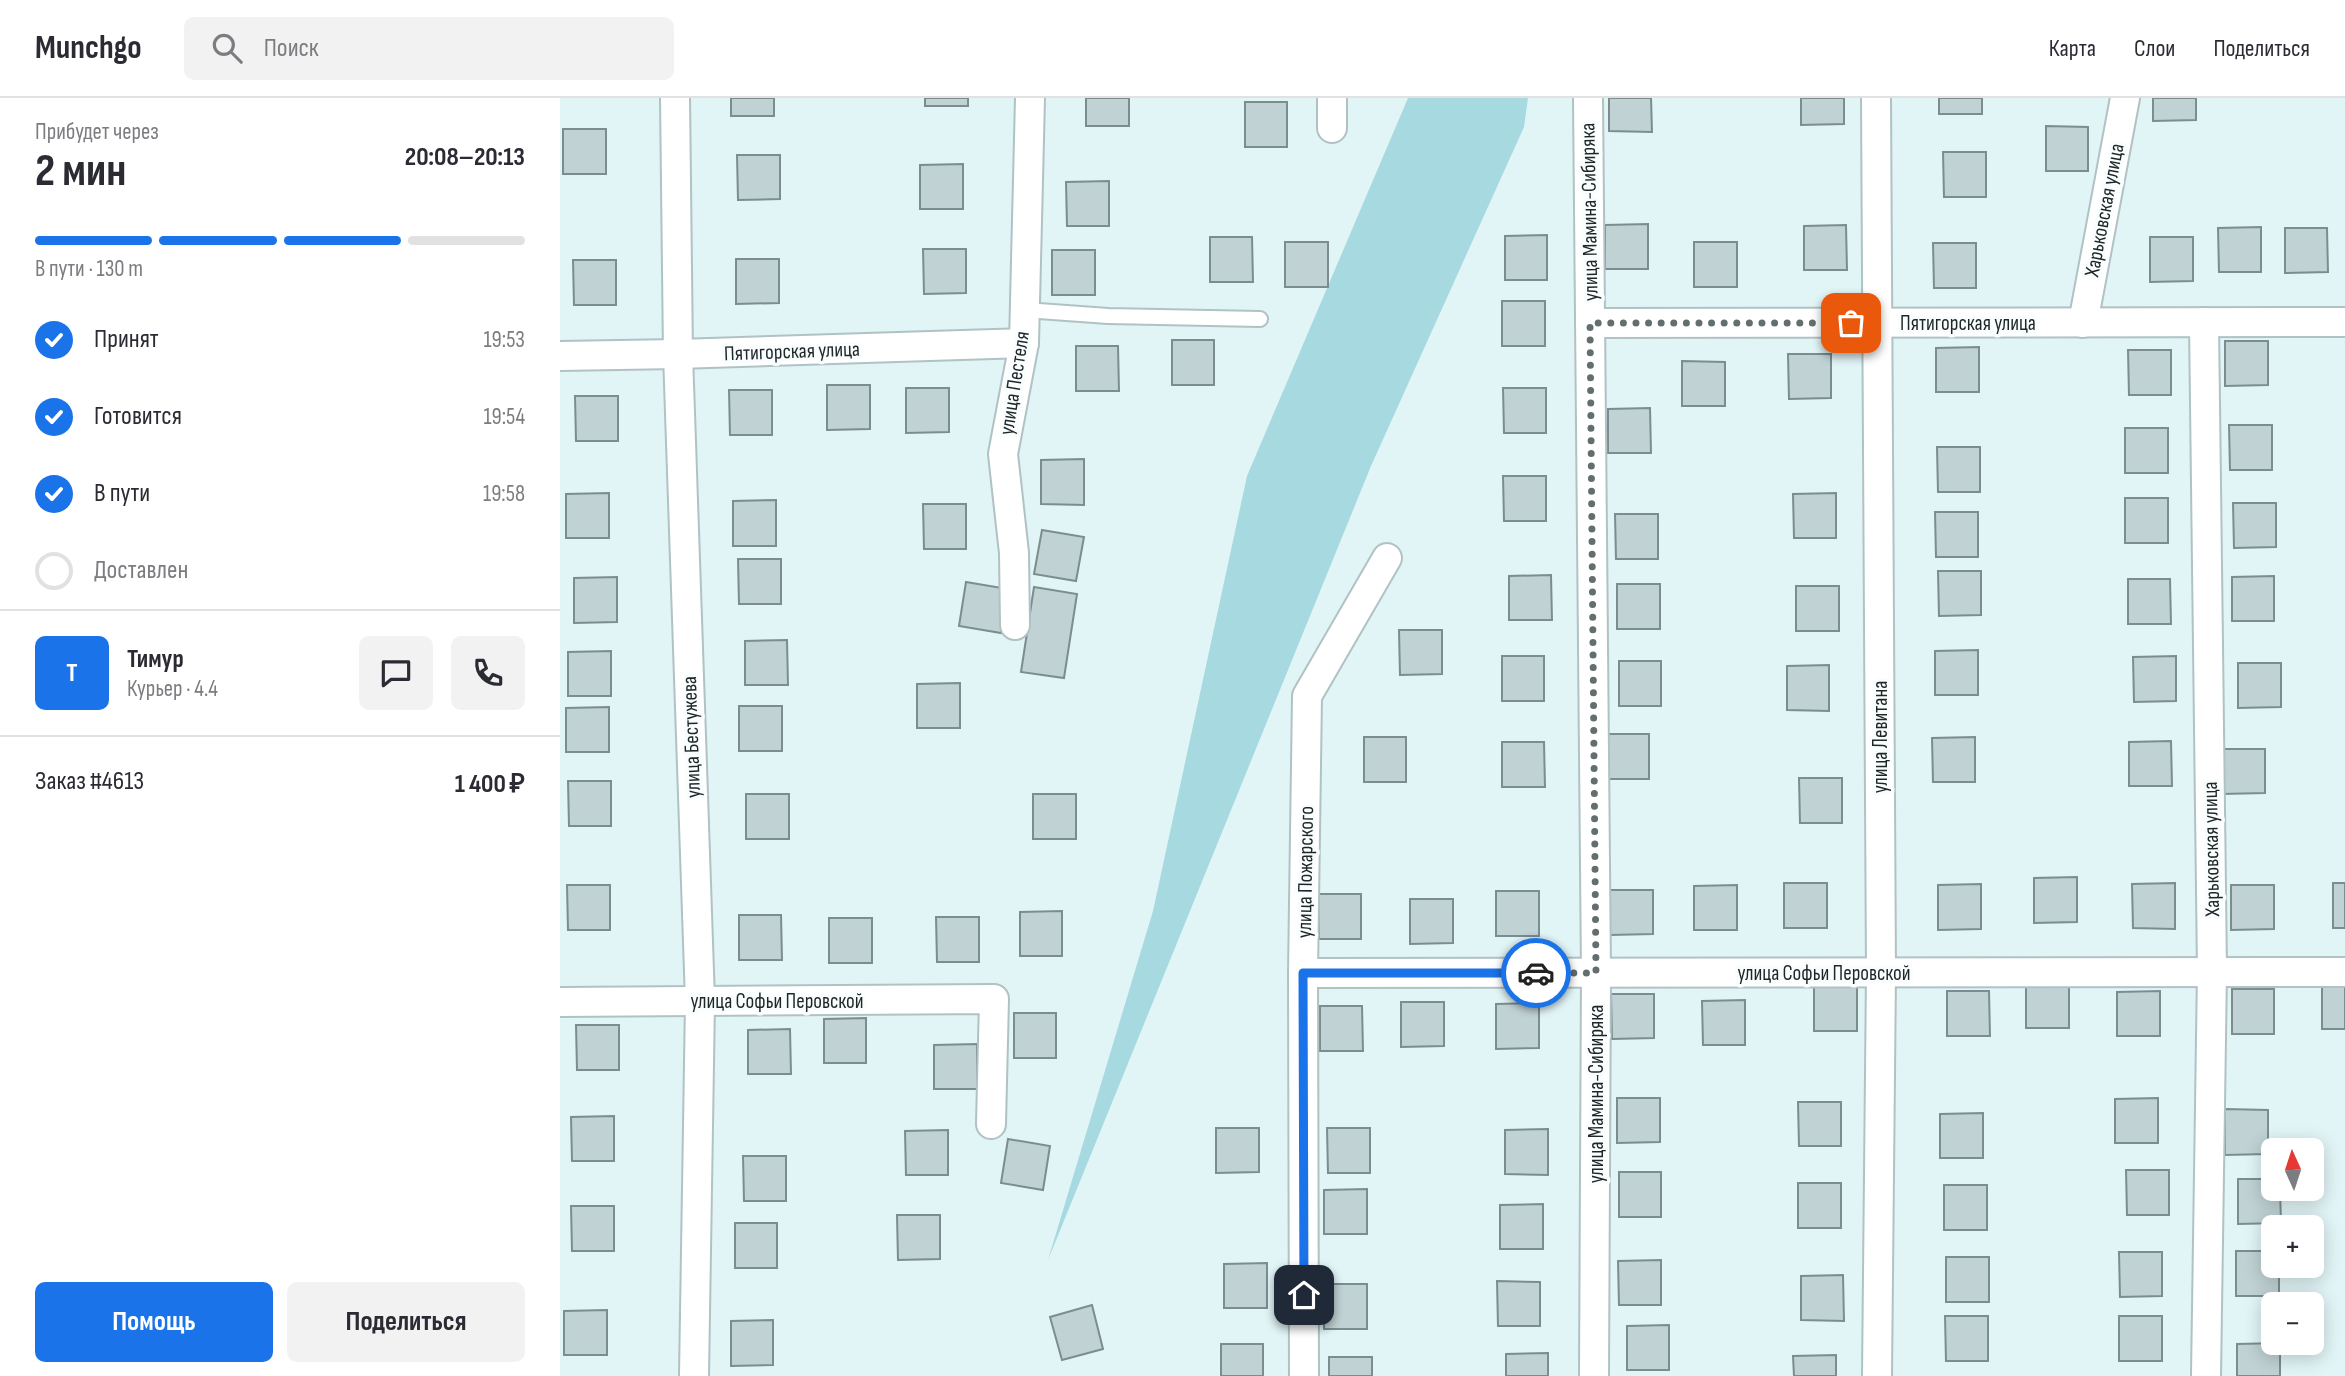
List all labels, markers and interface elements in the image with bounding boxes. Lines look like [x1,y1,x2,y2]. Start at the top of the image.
search box [184,17,674,80]
text: Munchgo [35,28,142,68]
icon: search [208,29,246,67]
text: Поиск [264,33,319,64]
text: Карта [2049,34,2096,63]
text: Слои [2134,34,2175,63]
text: Поделиться [2213,34,2310,63]
text: Прибудет через [35,118,159,146]
street label: улица Мамина-Сибиряка [1575,123,1604,301]
street label: Харьковская улица [2079,141,2130,280]
text: 20:08–20:13 [405,142,525,173]
text: 2 мин [35,144,126,199]
text: В пути · 130 m [35,255,143,283]
pin [1821,293,1881,353]
icon: bag [1832,304,1870,342]
street label: Пятигорская улица [1900,311,2036,336]
icon: check [35,321,73,359]
text: Принят [94,324,159,355]
text: 19:53 [484,326,525,354]
street label: улица Пестеля [994,329,1035,437]
street label: Пятигорская улица [724,337,860,366]
icon: check [35,398,73,436]
text: Готовится [94,401,182,432]
text: 19:54 [484,403,525,431]
icon: check [35,475,73,513]
text: В пути [94,478,150,509]
text: 19:58 [483,480,525,508]
text: Доставлен [94,555,188,586]
button: chat [359,636,433,710]
button: phone [451,636,525,710]
text: Тимур [127,644,184,675]
text: Т [66,658,78,689]
text: Курьер · 4.4 [127,675,218,703]
street label: улица Бестужева [677,676,706,798]
street label: улица Левитана [1868,681,1893,793]
text: Заказ #4613 [35,766,144,797]
text: 1 400 ₽ [455,769,525,800]
street label: Харьковская улица [2198,781,2225,918]
street label: улица Пожарского [1292,806,1319,938]
courier [1501,938,1571,1008]
icon: car [1517,954,1555,992]
street label: улица Софьи Перовской [1738,961,1910,986]
street label: улица Софьи Перовской [691,989,863,1014]
street label: улица Мамина-Сибиряка [1584,1005,1609,1183]
north arrow [2261,1138,2324,1200]
map controls [2261,1138,2324,1355]
button: + [2261,1215,2324,1278]
pin [1274,1265,1334,1325]
icon: home [1285,1276,1323,1314]
button: Помощь [35,1282,273,1362]
button: Поделиться [287,1282,525,1362]
button: − [2261,1292,2324,1355]

